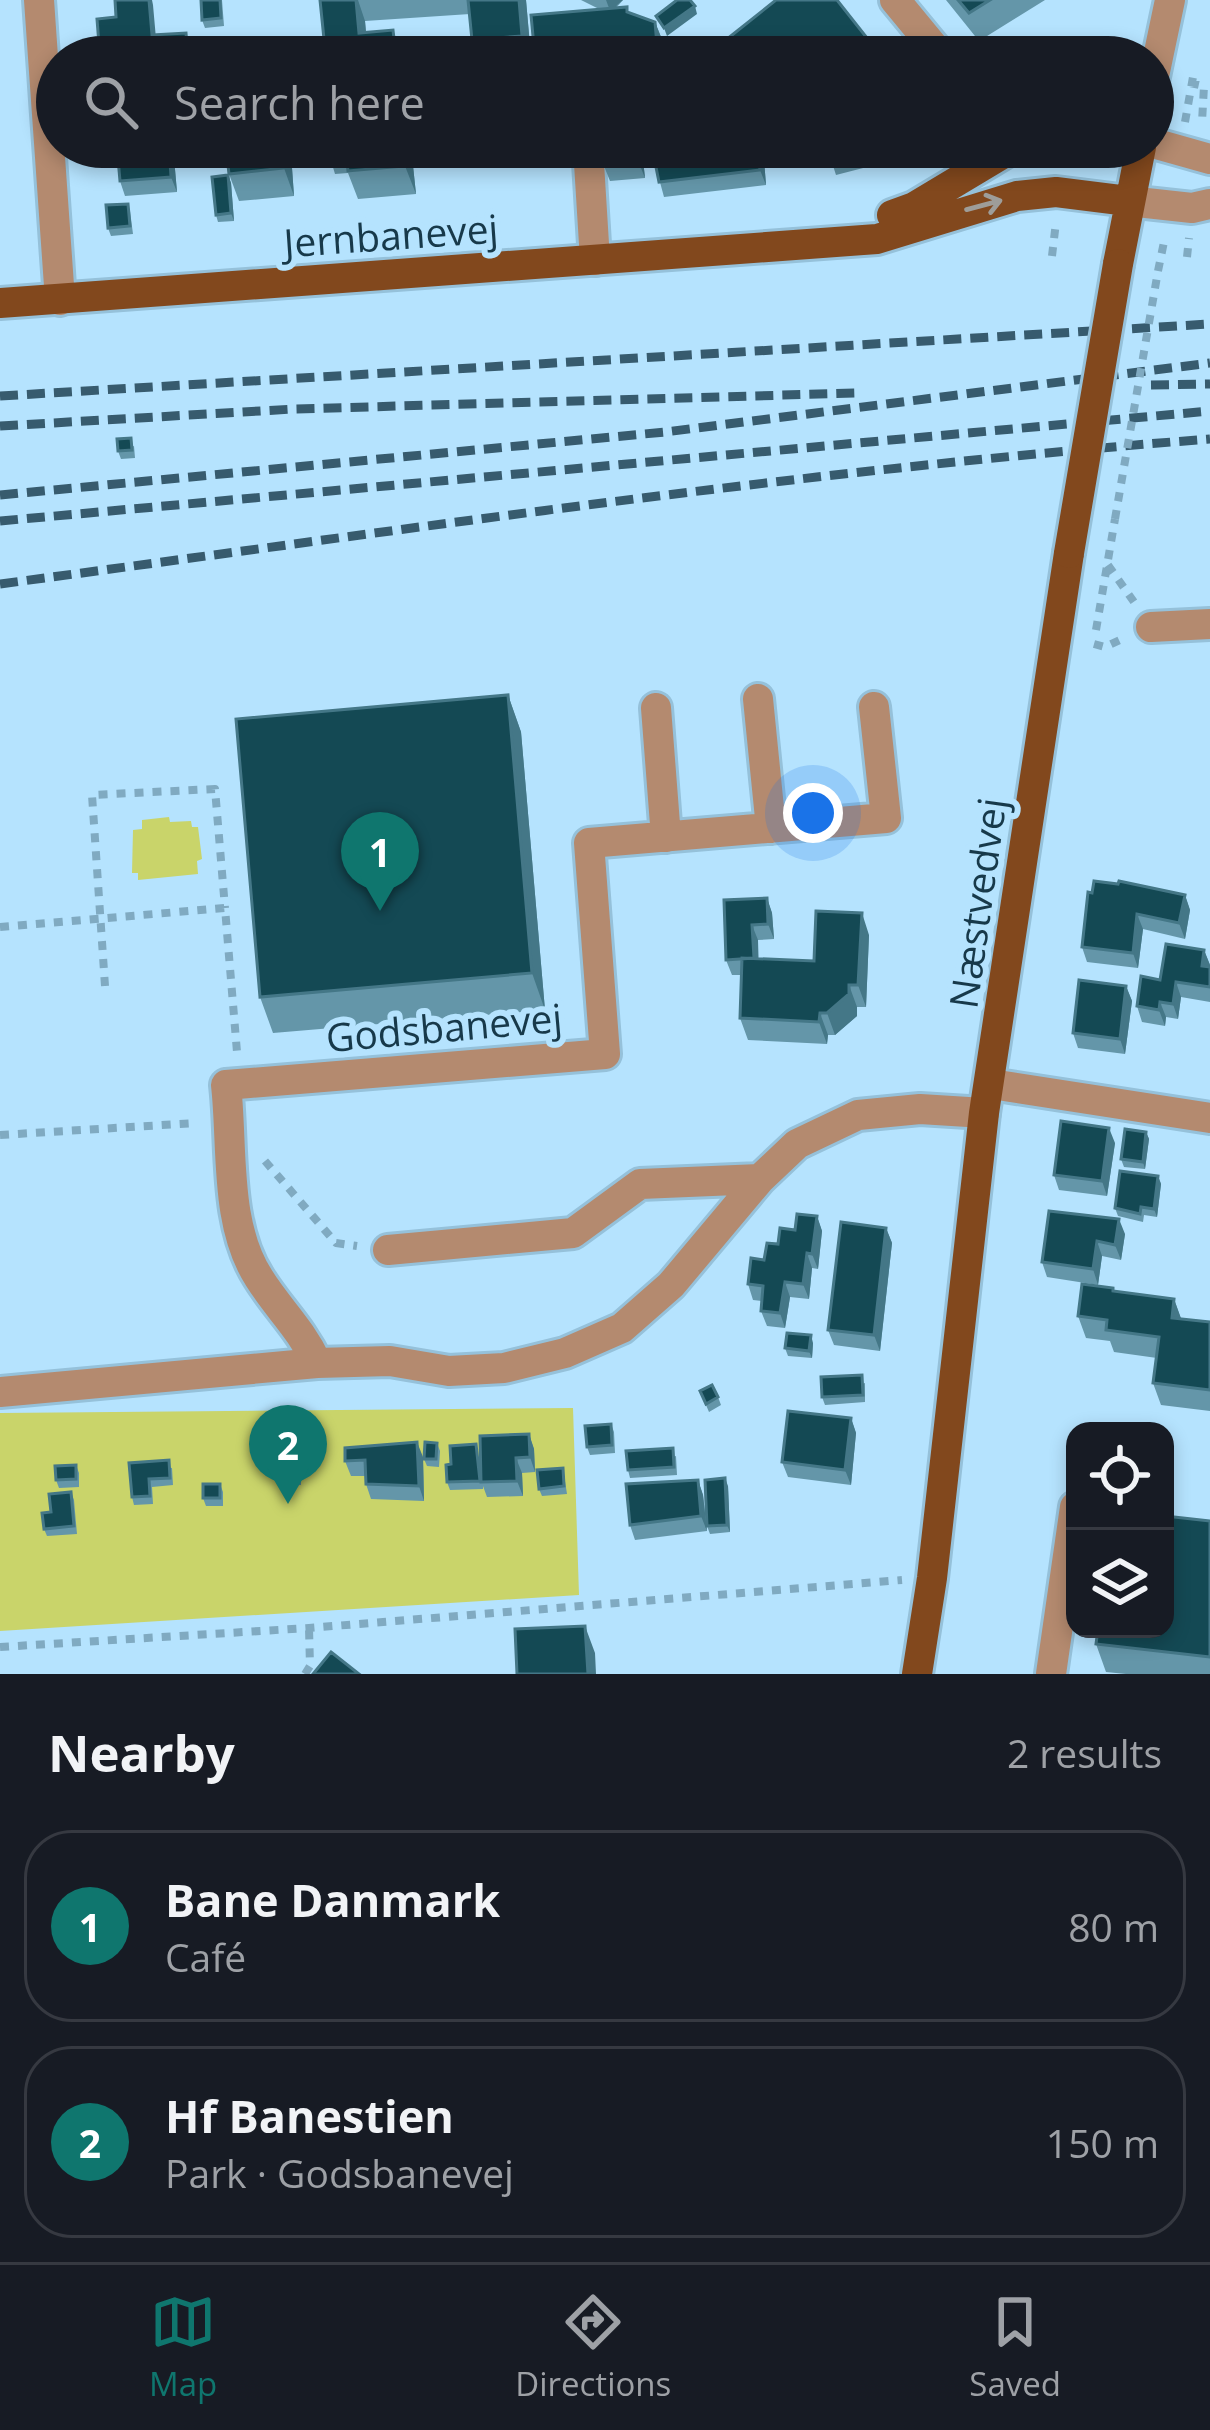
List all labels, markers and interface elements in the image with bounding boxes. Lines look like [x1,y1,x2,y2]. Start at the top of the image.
search box [36,36,1174,168]
icon: search [78,69,144,135]
text: Search here [174,72,425,133]
one-way arrow [964,192,1002,214]
street label: Jernbanevej [278,201,500,269]
your location [783,783,843,843]
street label: Næstvedvej [936,794,1018,1011]
pin: 1 [341,812,419,911]
street label: Godsbanevej [324,990,564,1063]
pin: 2 [249,1405,327,1504]
map controls [1066,1422,1174,1638]
button: locate [1066,1422,1174,1530]
button: layers [1066,1530,1174,1638]
text: Nearby [48,1717,235,1787]
text: 2 results [1007,1726,1162,1779]
text: Bane Danmark [165,1869,500,1930]
text: 1 [79,1900,101,1953]
text: 80 m [1068,1900,1159,1953]
text: Café [165,1930,246,1983]
text: Hf Banestien [165,2085,454,2146]
text: 2 [79,2116,101,2169]
text: 150 m [1046,2116,1159,2169]
text: Park · Godsbanevej [165,2146,514,2199]
tab: Map [149,2289,217,2406]
tab: Directions [515,2289,671,2406]
tab: Saved [969,2289,1061,2406]

